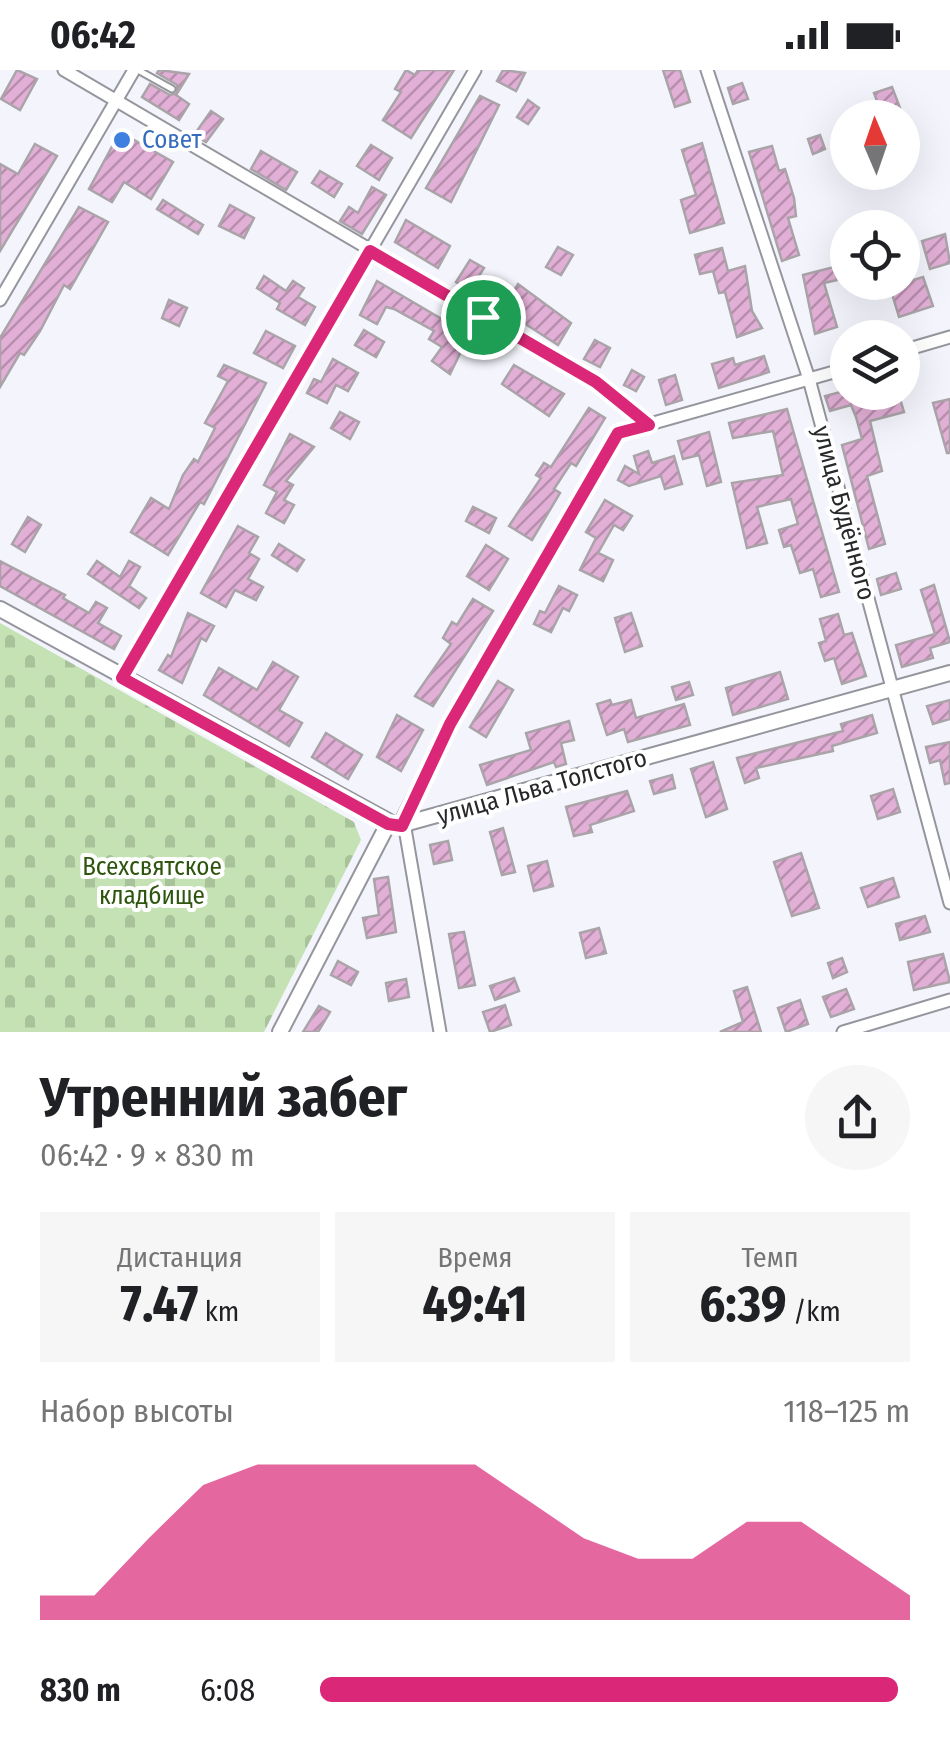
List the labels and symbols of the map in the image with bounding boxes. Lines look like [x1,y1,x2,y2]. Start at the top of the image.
north arrow [830,100,920,190]
place label: Совет [142,125,203,155]
marker: Совет [111,129,133,151]
pin [441,275,526,360]
street label: улица Будённого [806,423,882,603]
street label: улица Льва Толстого [434,743,650,831]
park label: Всехсвятское кладбище [82,852,222,911]

